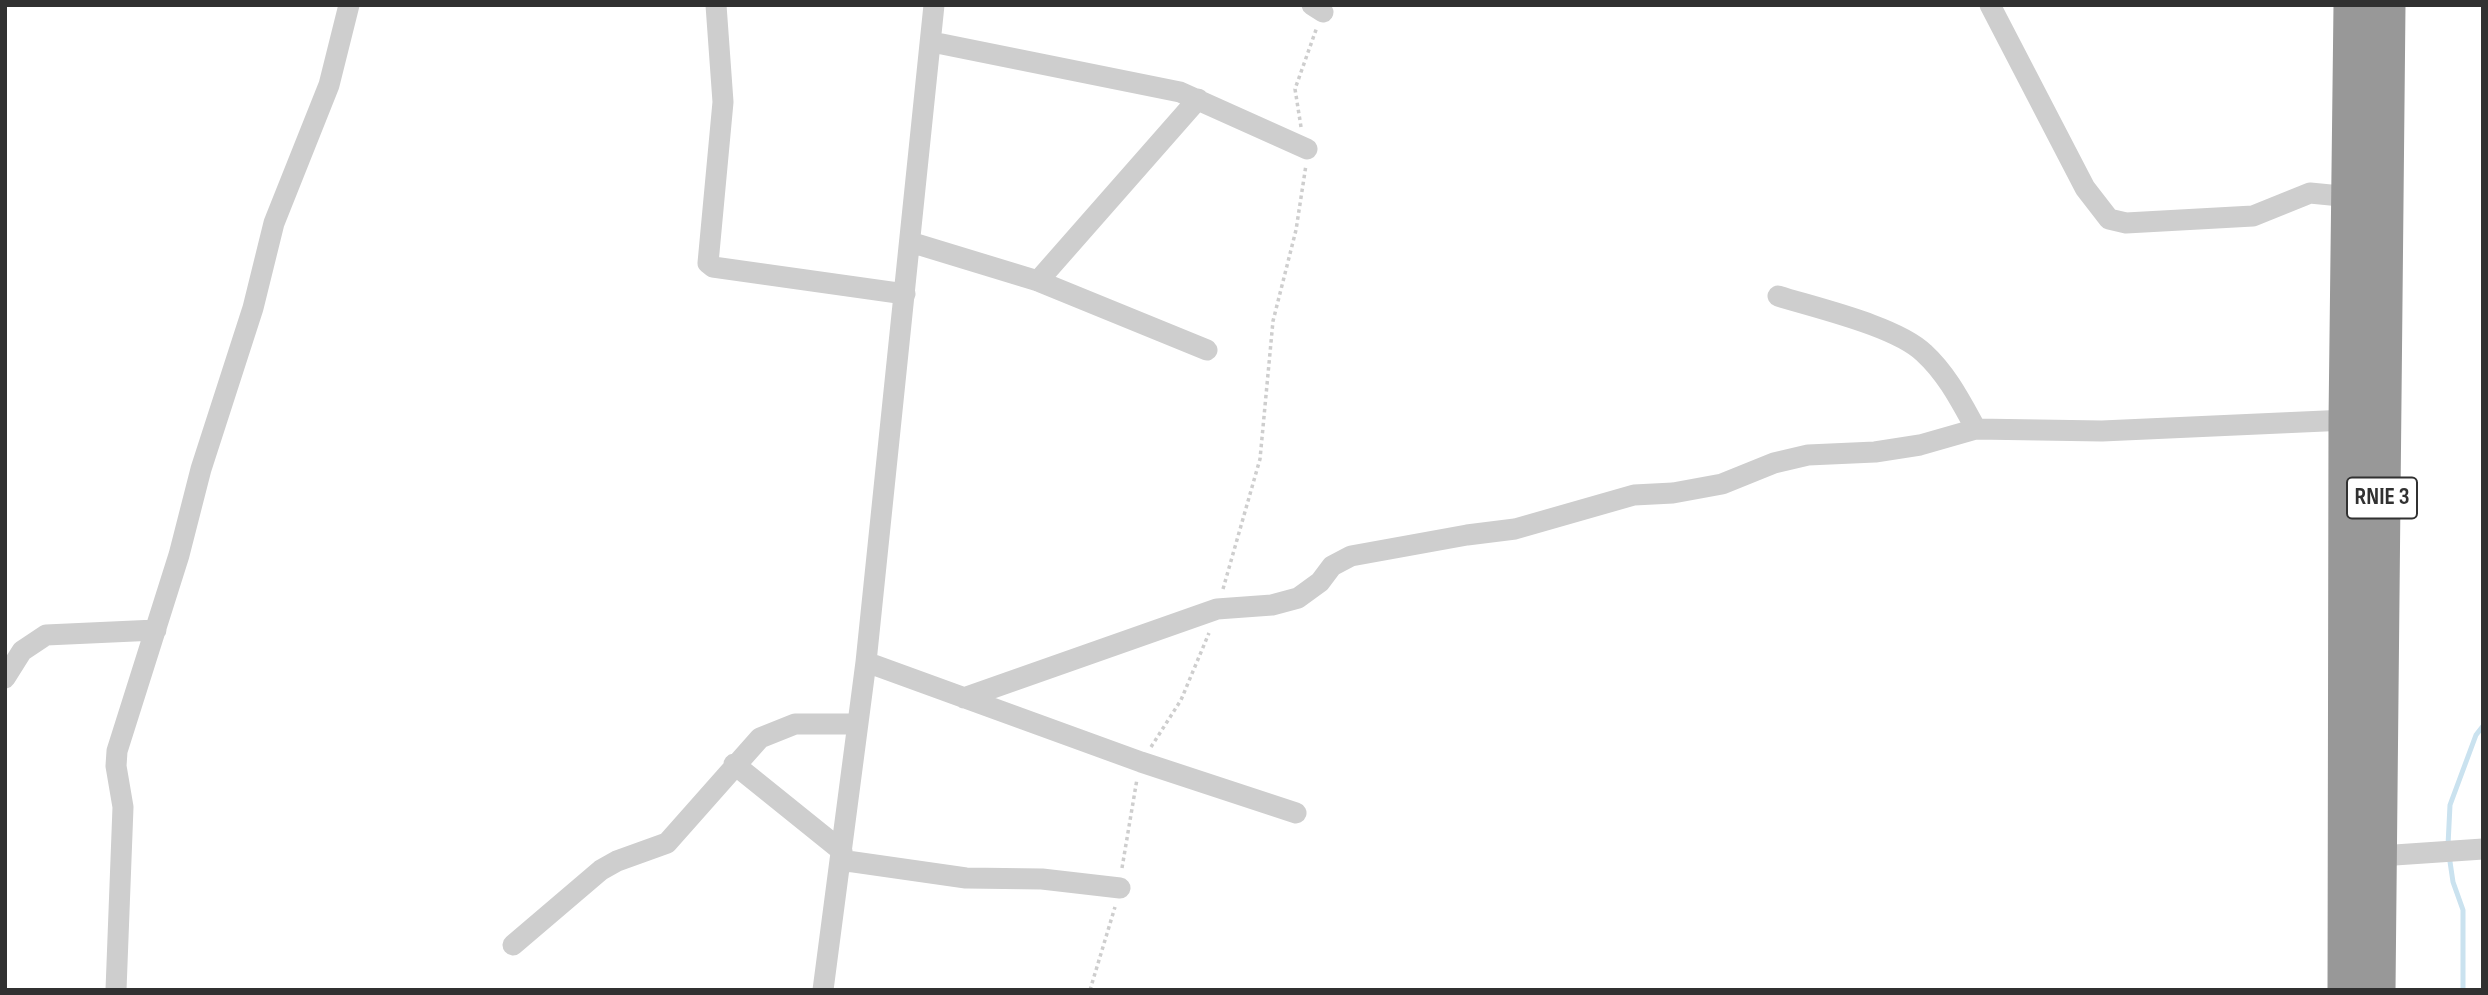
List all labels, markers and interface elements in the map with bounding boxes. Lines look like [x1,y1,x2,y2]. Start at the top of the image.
road number: RNIE 3 [2347,477,2417,518]

